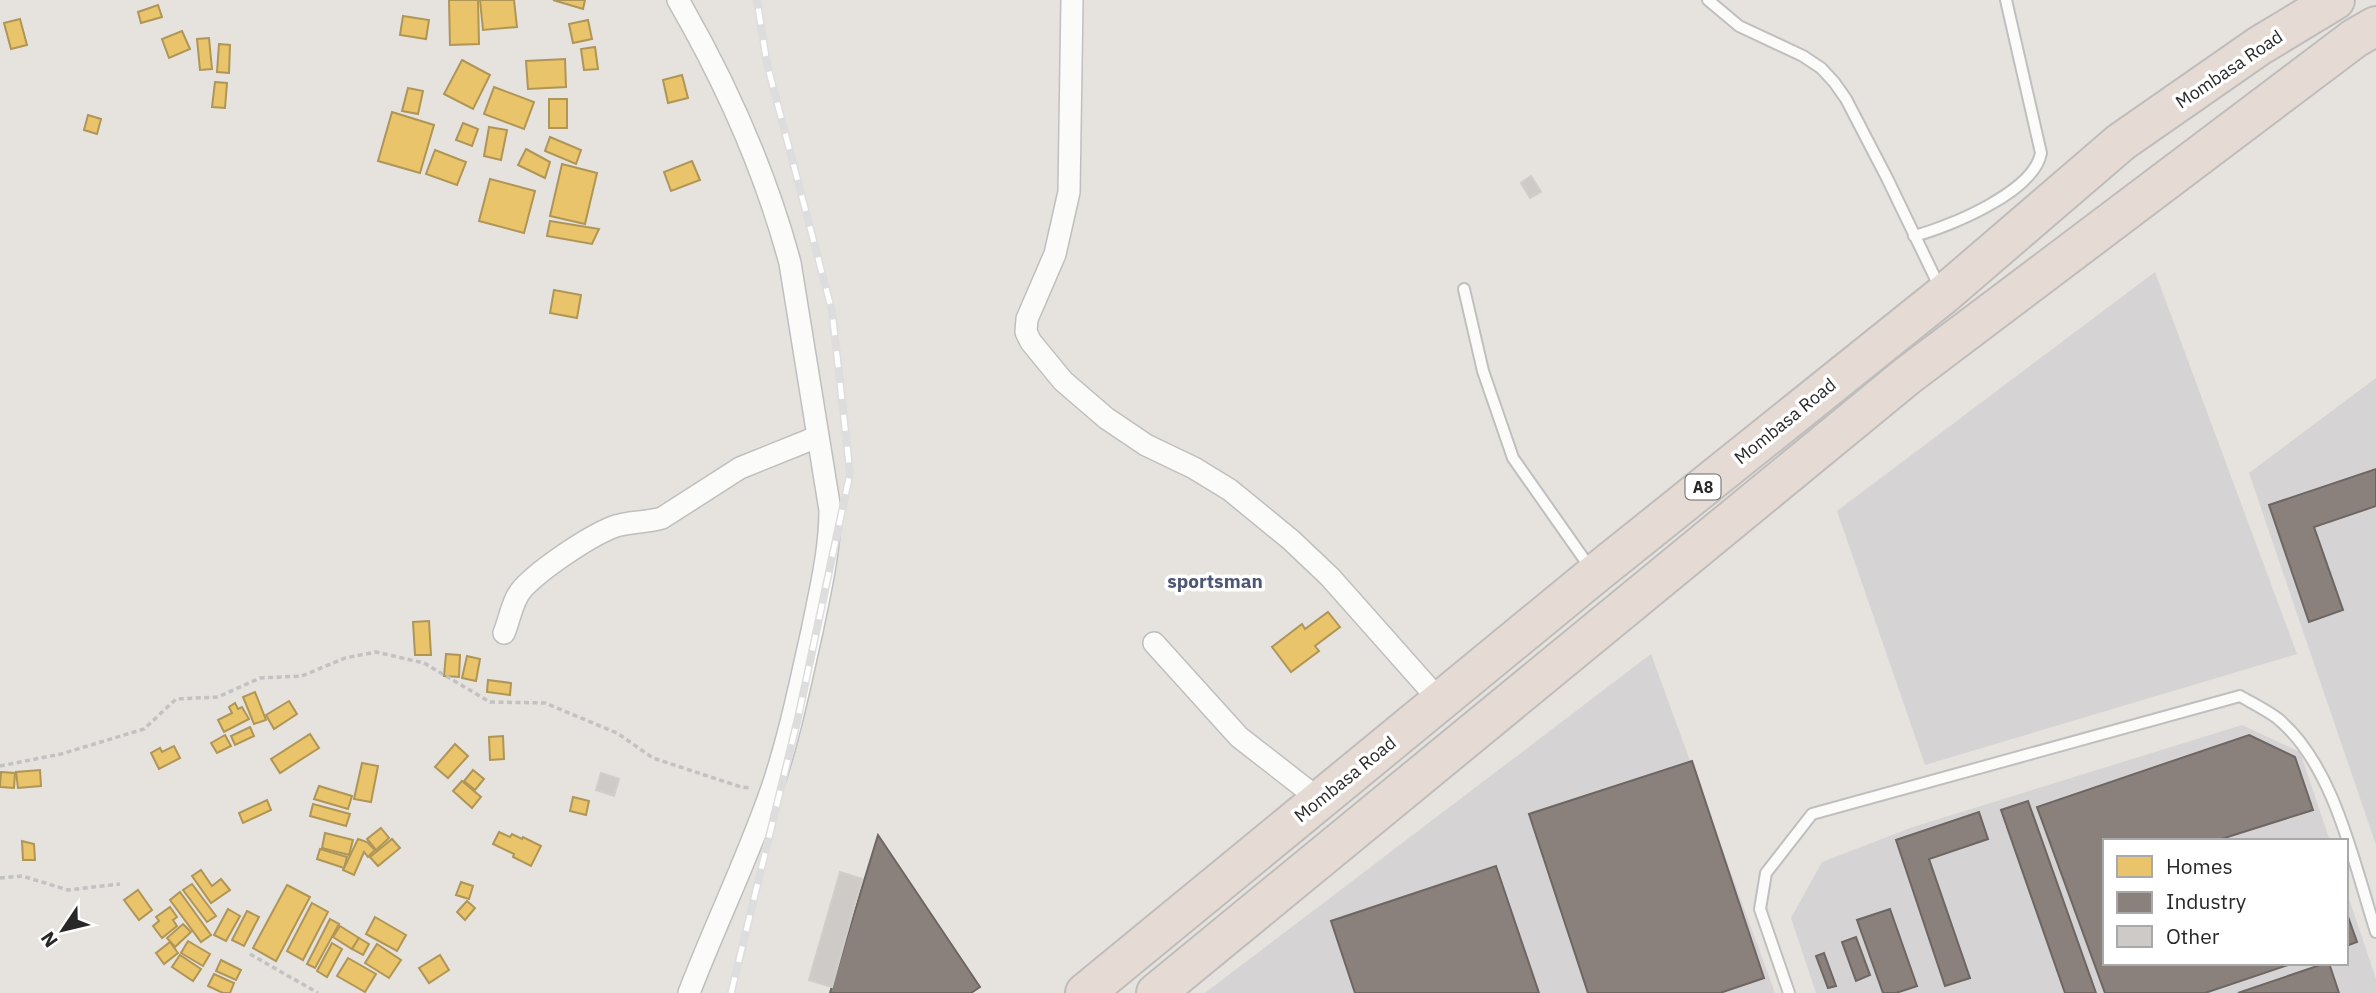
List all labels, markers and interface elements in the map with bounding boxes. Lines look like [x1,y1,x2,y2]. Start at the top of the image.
street label: Mombasa Road [2171,25,2287,113]
street label: Mombasa Road [1729,373,1841,469]
road number: A8 [1686,474,1720,500]
district label: sportsman [1167,569,1263,593]
street label: Mombasa Road [1289,731,1401,827]
legend [2103,839,2348,965]
text: Homes [2166,852,2233,880]
text: Industry [2166,887,2247,915]
north arrow [28,895,98,965]
text: Other [2166,922,2220,950]
text: N [35,927,63,952]

